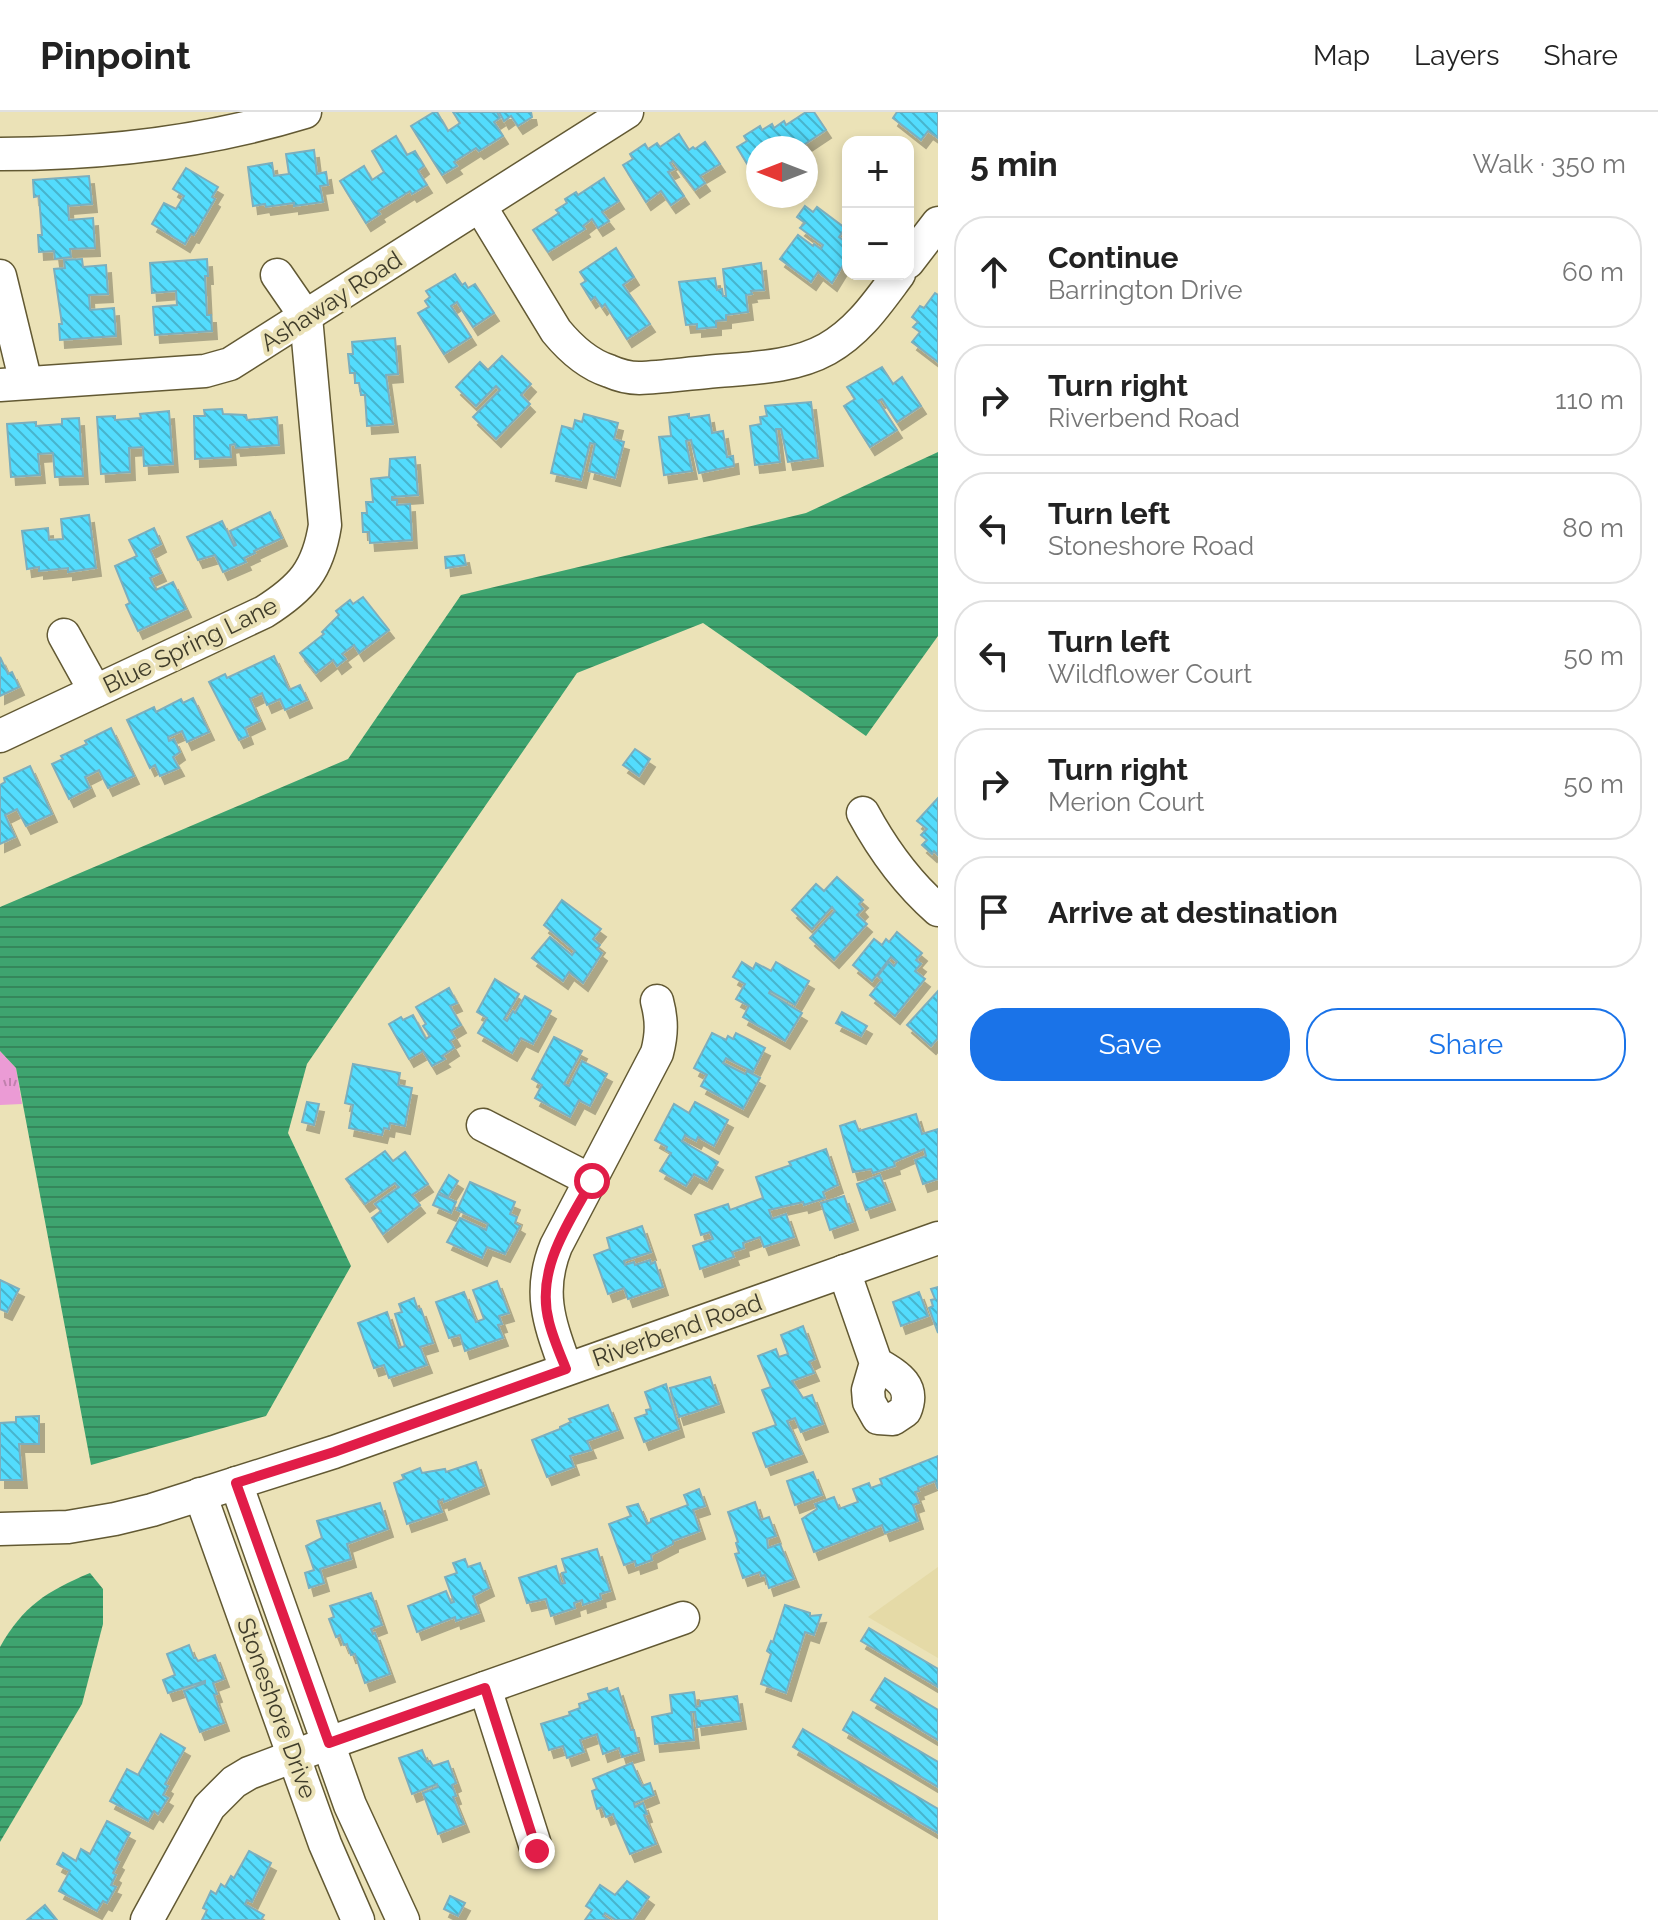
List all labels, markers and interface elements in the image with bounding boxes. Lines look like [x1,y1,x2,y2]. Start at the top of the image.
text: Pinpoint [40,33,191,78]
text: Map [1313,39,1370,72]
text: Layers [1414,39,1500,72]
text: Share [1544,39,1618,72]
north arrow [746,136,818,208]
map controls [842,136,914,280]
button: + [842,136,914,208]
text: 5 min [970,144,1058,184]
text: Walk · 350 m [1472,149,1626,179]
button: − [842,208,914,280]
text: Continue [1048,240,1179,275]
street label: Ashaway Road [255,245,407,357]
icon: ahead [972,250,1016,294]
text: 60 m [1562,257,1624,287]
text: Barrington Drive [1048,275,1242,305]
text: Turn right [1048,368,1188,403]
icon: right [972,378,1016,422]
text: 110 m [1555,385,1624,415]
text: Riverbend Road [1048,403,1240,433]
text: Turn left [1048,496,1170,531]
icon: left [972,506,1016,550]
text: 80 m [1562,513,1624,543]
text: Stoneshore Road [1048,531,1254,561]
street label: Blue Spring Lane [98,590,282,700]
text: Turn left [1048,624,1170,659]
icon: left [972,634,1016,678]
text: 50 m [1563,641,1624,671]
text: Wildflower Court [1048,659,1252,689]
text: Turn right [1048,752,1188,787]
icon: right [972,762,1016,806]
text: 50 m [1563,769,1624,799]
text: Merion Court [1048,787,1204,817]
icon: arrive [972,890,1016,934]
text: Arrive at destination [1048,895,1338,930]
button: Save [970,1008,1290,1081]
button: Share [1306,1008,1626,1081]
route start [574,1163,610,1199]
street label: Riverbend Road [589,1287,765,1373]
street label: Stoneshore Drive [231,1614,323,1802]
route end [519,1833,555,1869]

